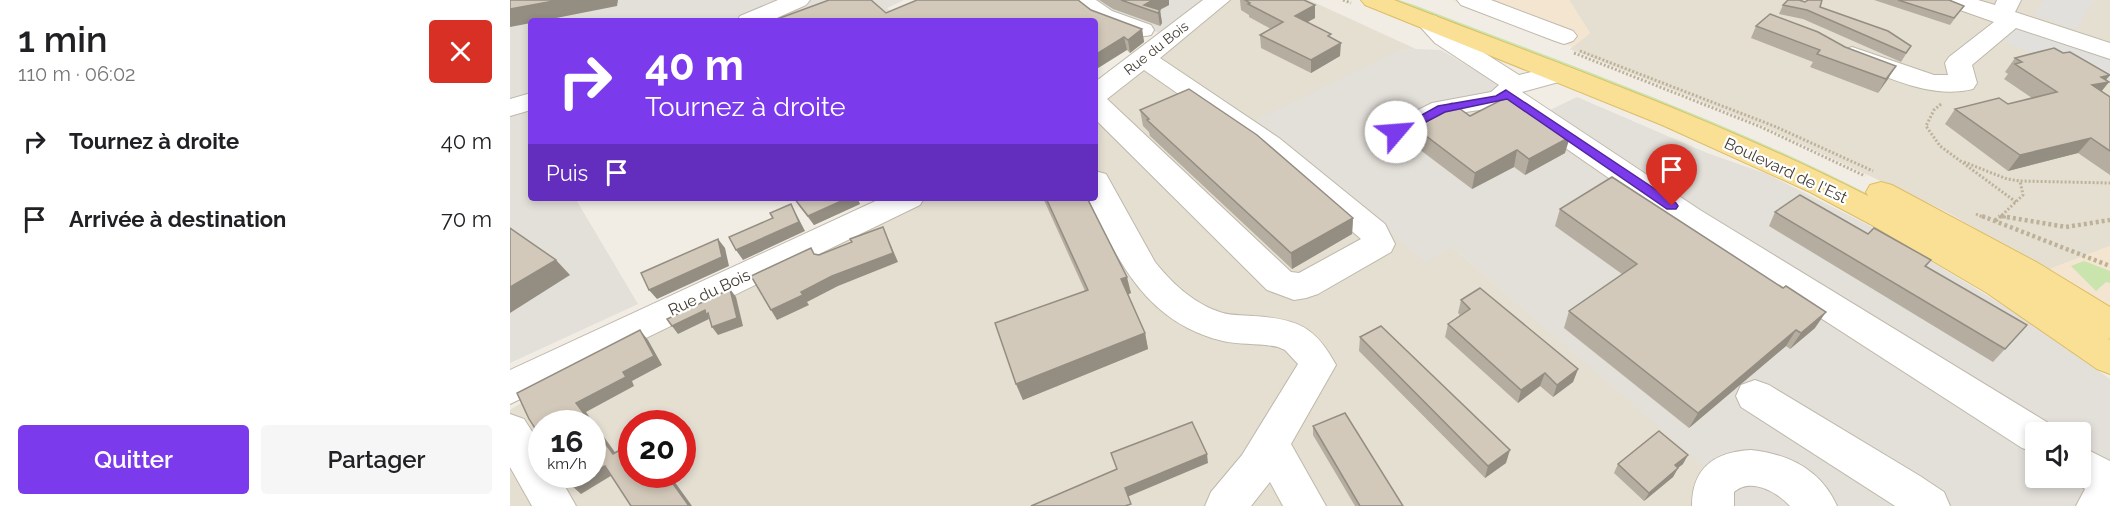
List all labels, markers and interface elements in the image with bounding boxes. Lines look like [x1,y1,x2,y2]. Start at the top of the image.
text: 1 min [18,18,107,60]
street label: Rue du Bois [1121,18,1192,78]
button: close [429,20,492,83]
text: 40 m [645,41,744,90]
icon: right [546,42,624,120]
text: 110 m · 06:02 [18,62,136,86]
text: Tournez à droite [645,91,846,122]
position arrow [1364,100,1428,164]
icon: right [18,125,51,158]
text: Tournez à droite [69,128,239,154]
text: 40 m [441,128,492,154]
street label: Boulevard de l'Est [1721,134,1851,207]
pin [1646,144,1697,206]
icon: arrive [1655,153,1688,186]
icon: arrive [600,156,633,189]
text: Puis [546,160,588,186]
icon: arrive [18,203,51,236]
text: Arrivée à destination [69,206,286,232]
text: 70 m [441,206,492,232]
street label: Rue du Bois [665,265,753,320]
speed limit sign: 20 [618,410,696,488]
map controls [2025,422,2091,488]
button: sound [2025,422,2091,488]
text: 16 [550,424,584,459]
button: Quitter [18,425,249,494]
button: Partager [261,425,492,494]
text: km/h [547,455,587,473]

